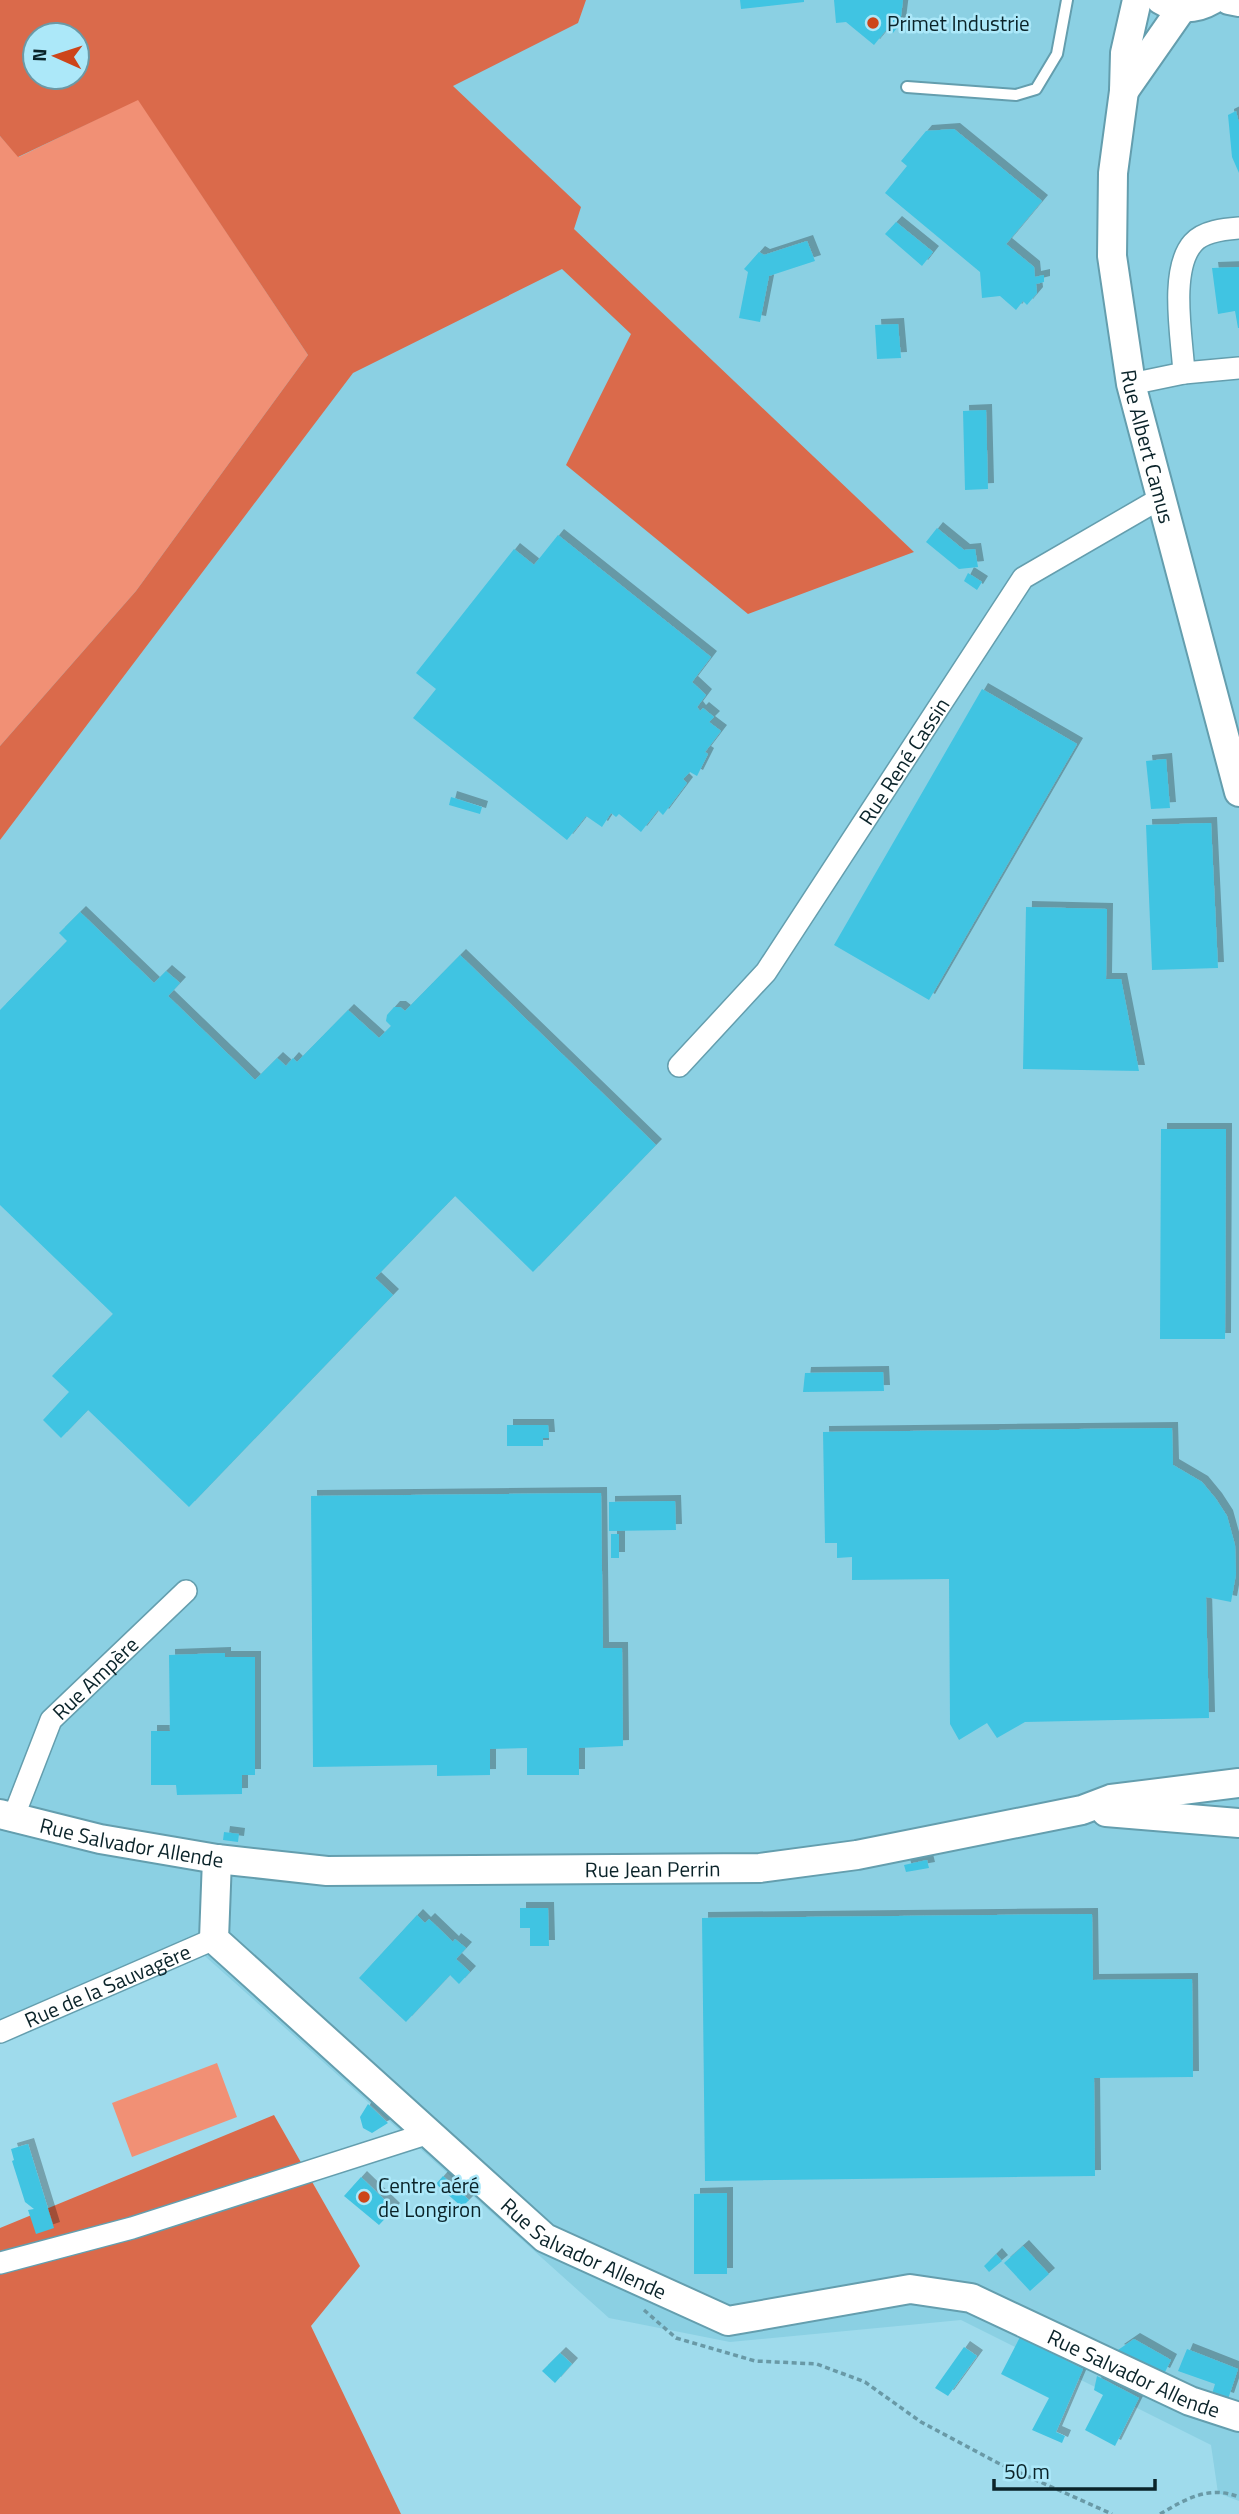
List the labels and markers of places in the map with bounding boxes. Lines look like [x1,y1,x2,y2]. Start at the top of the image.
place label: Primet Industrie [887,7,1030,39]
marker: Primet Industrie [865,15,881,31]
place label: Centre aéré de Longiron [378,2169,481,2225]
marker: Centre aéré de Longiron [356,2189,372,2205]

